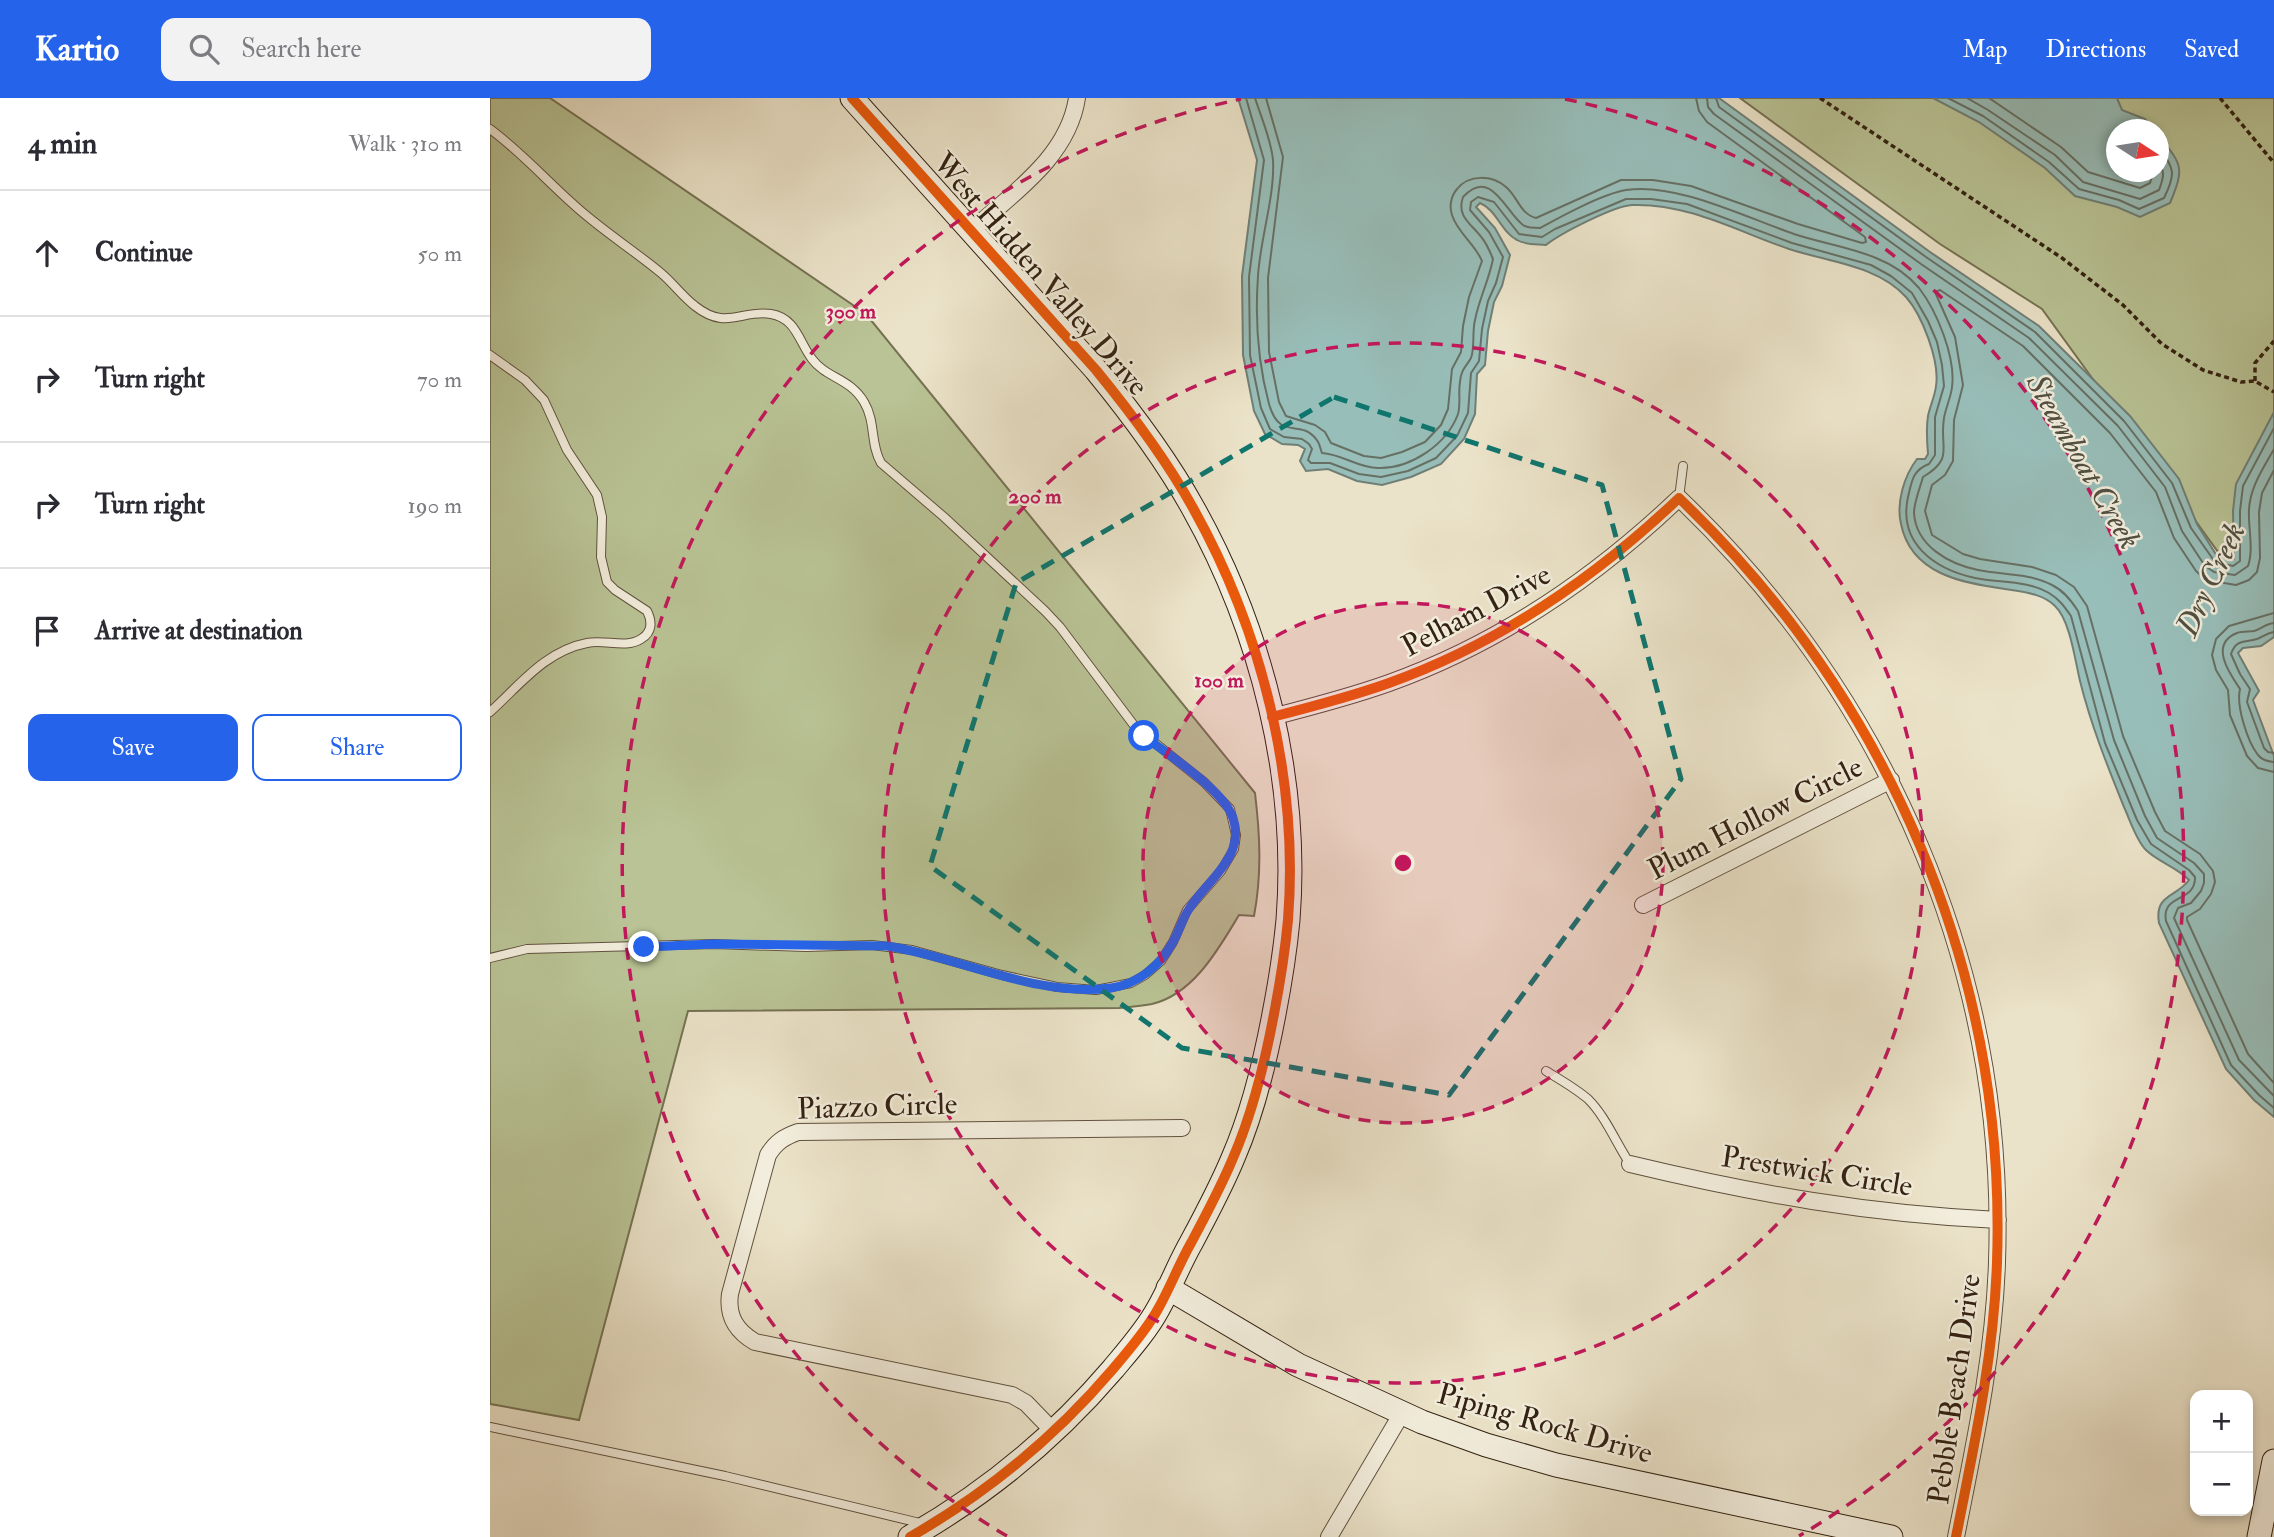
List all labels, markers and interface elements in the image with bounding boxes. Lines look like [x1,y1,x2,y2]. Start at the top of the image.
search box [161,18,651,81]
text: Kartio [35,29,119,70]
icon: search [185,30,223,68]
text: Search here [241,33,361,65]
text: Map [1962,34,2007,65]
text: Directions [2045,34,2146,65]
text: Saved [2184,34,2239,65]
north arrow [2106,119,2169,182]
text: 4 min [28,125,97,162]
text: Walk · 310 m [349,129,462,158]
street label: West Hidden Valley Drive [924,144,1156,403]
icon: ahead [28,234,66,272]
text: Continue [95,237,193,269]
text: 50 m [418,239,462,268]
text: 300 m [826,298,877,325]
icon: right [28,360,66,398]
text: Turn right [95,363,205,395]
text: 70 m [417,365,462,394]
water label: Steamboat Creek [2016,366,2150,557]
text: 200 m [1009,483,1062,510]
icon: right [28,486,66,524]
text: Turn right [95,489,205,521]
text: 190 m [408,491,462,520]
water label: Dry Creek [2167,516,2255,644]
street label: Pelham Drive [1395,556,1557,665]
icon: arrive [28,612,66,650]
text: Arrive at destination [95,615,303,647]
text: 100 m [1194,667,1245,694]
button: Save [28,714,238,781]
button: Share [252,714,462,781]
route start [1128,720,1159,751]
street label: Plum Hollow Circle [1642,748,1869,889]
centre of rings [1391,851,1415,875]
route end [628,931,659,962]
street label: Piazzo Circle [796,1085,958,1128]
street label: Prestwick Circle [1719,1138,1915,1205]
street label: Pebble Beach Drive [1920,1271,1989,1507]
street label: Piping Rock Drive [1433,1375,1657,1472]
map controls [2190,1390,2253,1516]
button: + [2190,1390,2253,1453]
button: − [2190,1453,2253,1516]

